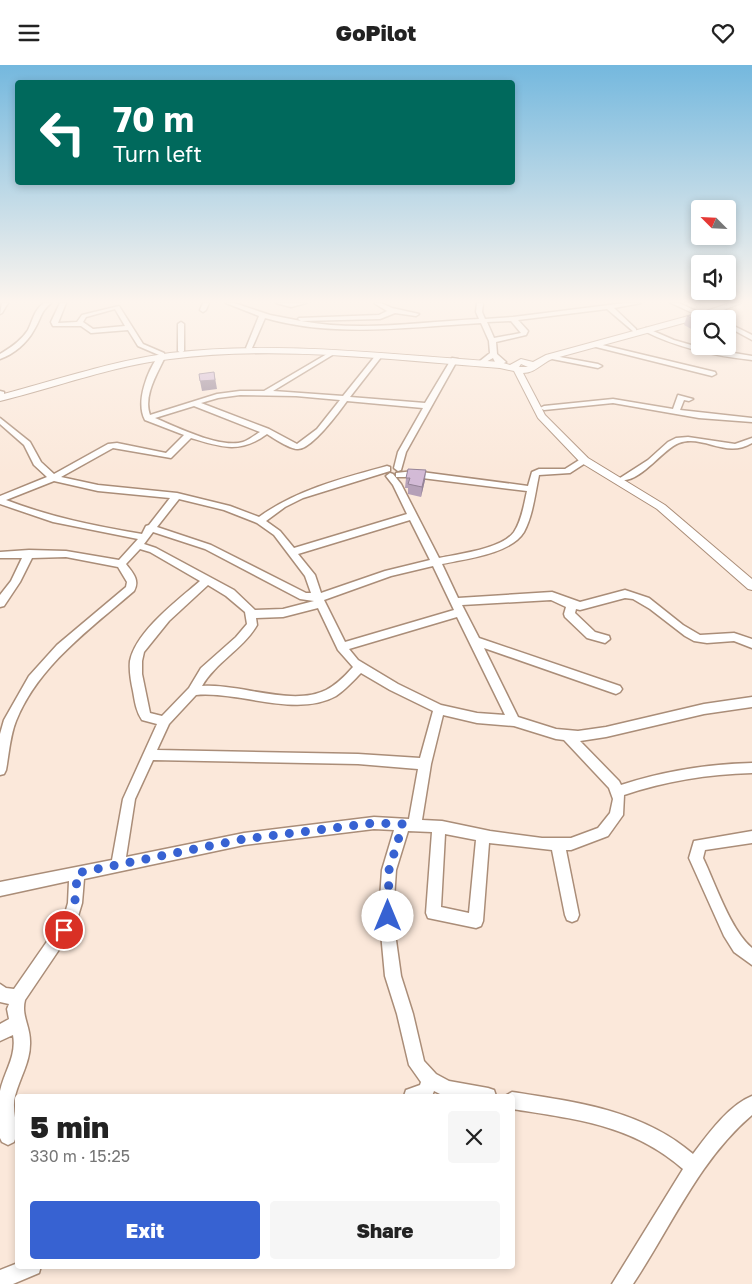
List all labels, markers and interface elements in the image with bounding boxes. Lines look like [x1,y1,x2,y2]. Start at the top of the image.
icon: menu [15,19,43,47]
text: GoPilot [336,19,416,46]
icon: heart [709,19,737,47]
text: 70 m [113,98,194,140]
icon: left [30,100,95,165]
text: Turn left [113,140,202,167]
north arrow [691,200,736,245]
map controls [691,200,736,355]
button: sound [691,255,736,300]
button: search [691,310,736,355]
position arrow [361,889,413,941]
pin [43,909,85,951]
icon: arrive [50,916,78,944]
text: 5 min [30,1109,109,1145]
button: close [448,1111,500,1163]
text: 330 m · 15:25 [30,1146,130,1166]
button: Exit [30,1201,260,1259]
button: Share [270,1201,500,1259]

